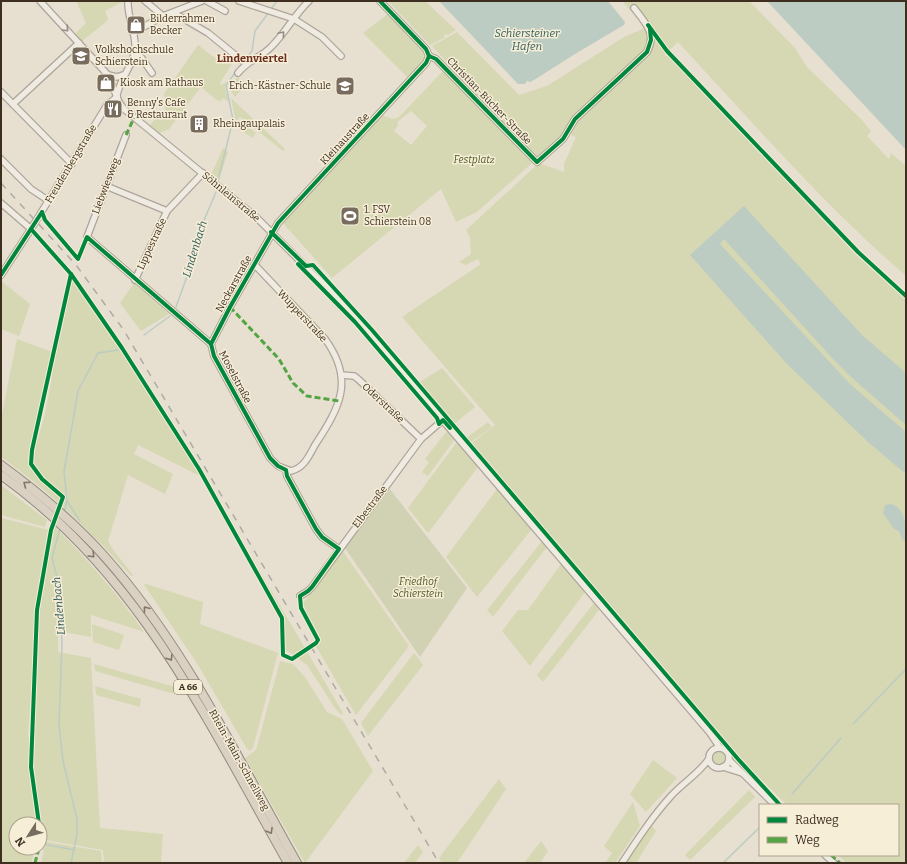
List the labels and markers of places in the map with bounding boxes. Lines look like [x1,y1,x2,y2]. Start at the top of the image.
place label: Bilderrahmen Becker [150,13,216,37]
shop icon: Bilderrahmen Becker [125,14,147,36]
place label: Volkshochschule Schierstein [95,44,174,68]
school or university icon: Volkshochschule Schierstein [70,45,92,67]
shop icon: Kiosk am Rathaus [95,72,117,94]
school or university icon: Erich-Kästner-Schule [334,75,356,97]
place label: Kiosk am Rathaus [120,77,203,89]
place label: Erich-Kästner-Schule [229,80,331,92]
place label: Benny's Cafe & Restaurant [127,97,188,121]
restaurant icon: Benny's Cafe & Restaurant [102,98,124,120]
building icon: Rheingaupalais [188,113,210,135]
place label: Rheingaupalais [213,118,285,130]
place label: 1. FSV Schierstein 08 [364,204,431,228]
sports icon: 1. FSV Schierstein 08 [339,205,361,227]

